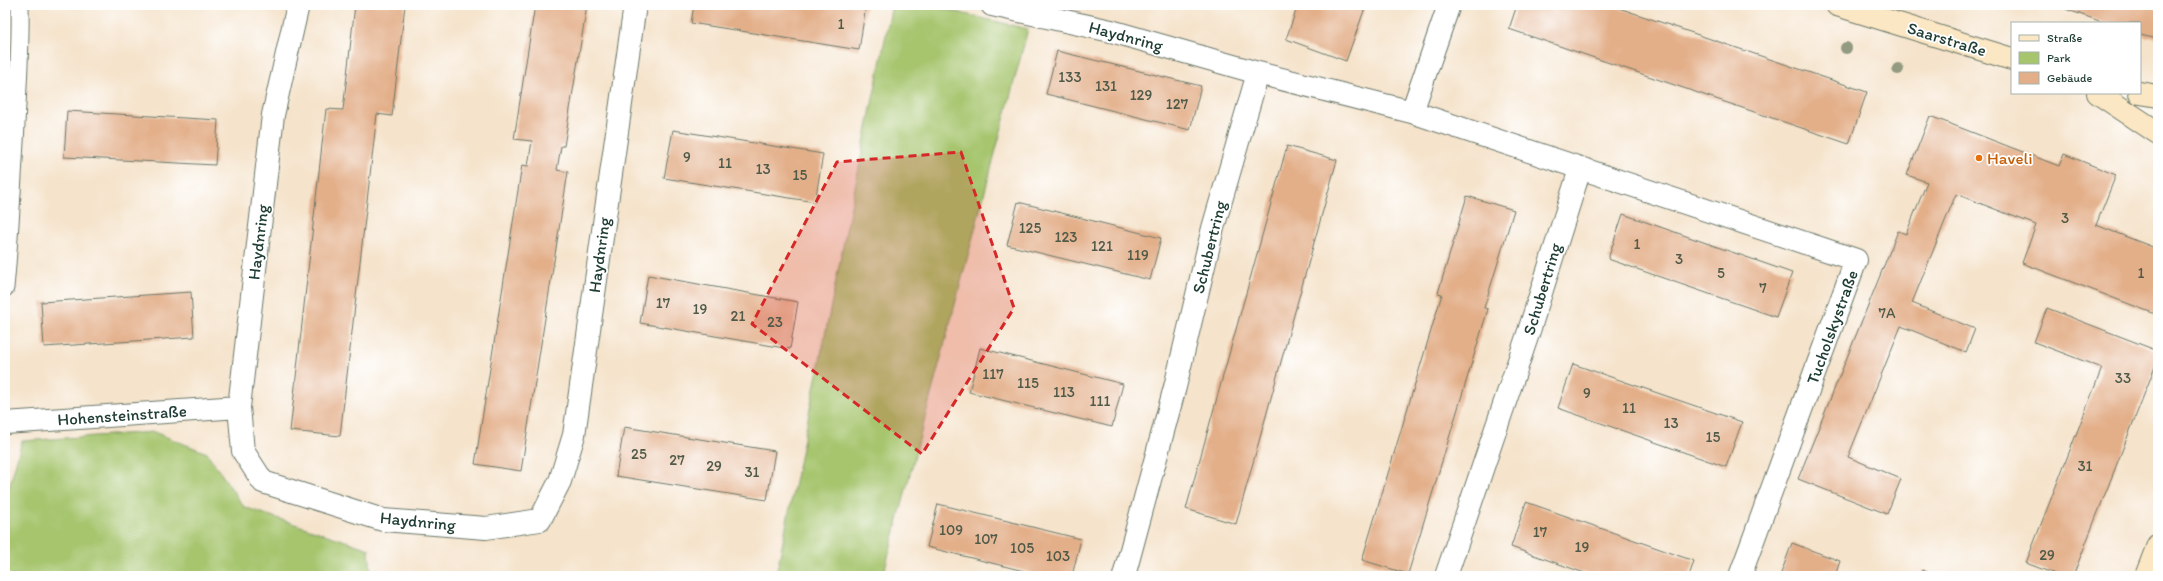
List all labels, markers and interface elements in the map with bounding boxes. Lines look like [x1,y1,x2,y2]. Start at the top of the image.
house number: 1 [838,15,845,33]
street label: Haydnring [1087,16,1166,56]
street label: Saarstraße [1905,18,1989,60]
legend [2011,22,2141,94]
text: Straße [2047,31,2082,45]
text: Park [2047,51,2071,65]
house number: 133 [1058,68,1082,86]
text: Gebäude [2047,71,2092,85]
house number: 131 [1095,77,1117,95]
house number: 129 [1130,86,1152,104]
house number: 127 [1166,95,1189,113]
house number: 9 [683,148,691,166]
place label: Haveli [1987,148,2033,168]
marker: Haveli [1974,153,1984,163]
house number: 11 [718,154,732,172]
house number: 13 [755,160,771,178]
house number: 15 [793,166,808,184]
street label: Schubertring [1188,198,1230,296]
street label: Haydnring [243,203,273,281]
house number: 3 [2061,209,2069,227]
street label: Haydnring [584,216,614,294]
house number: 125 [1019,219,1041,237]
house number: 123 [1054,228,1078,246]
house number: 1 [1634,235,1641,253]
house number: 121 [1091,237,1113,255]
street label: Schubertring [1519,240,1566,337]
house number: 119 [1127,246,1149,264]
house number: 3 [1675,250,1683,268]
house number: 5 [1717,264,1725,282]
house number: 1 [2138,264,2145,282]
street label: Tucholskystraße [1802,267,1862,387]
house number: 7 [1759,279,1767,297]
house number: 17 [656,294,671,312]
house number: 19 [693,300,708,318]
house number: 7A [1878,304,1896,322]
house number: 21 [731,307,745,325]
house number: 23 [767,313,783,331]
house number: 117 [982,365,1004,383]
house number: 33 [2115,369,2131,387]
house number: 115 [1017,374,1039,392]
house number: 113 [1053,383,1075,401]
house number: 9 [1583,384,1591,402]
house number: 111 [1090,392,1110,410]
house number: 11 [1622,399,1636,417]
street label: Hohensteinstraße [57,400,187,430]
house number: 13 [1663,414,1679,432]
house number: 15 [1706,428,1721,446]
house number: 25 [631,445,647,463]
house number: 27 [669,451,685,469]
house number: 29 [706,457,722,475]
house number: 31 [2077,457,2093,475]
house number: 31 [744,463,760,481]
street label: Haydnring [379,507,457,535]
house number: 109 [939,521,963,539]
house number: 17 [1533,523,1548,541]
house number: 107 [974,530,998,548]
house number: 19 [1575,538,1590,556]
house number: 105 [1010,539,1034,557]
house number: 29 [2039,546,2055,564]
house number: 103 [1046,547,1070,565]

